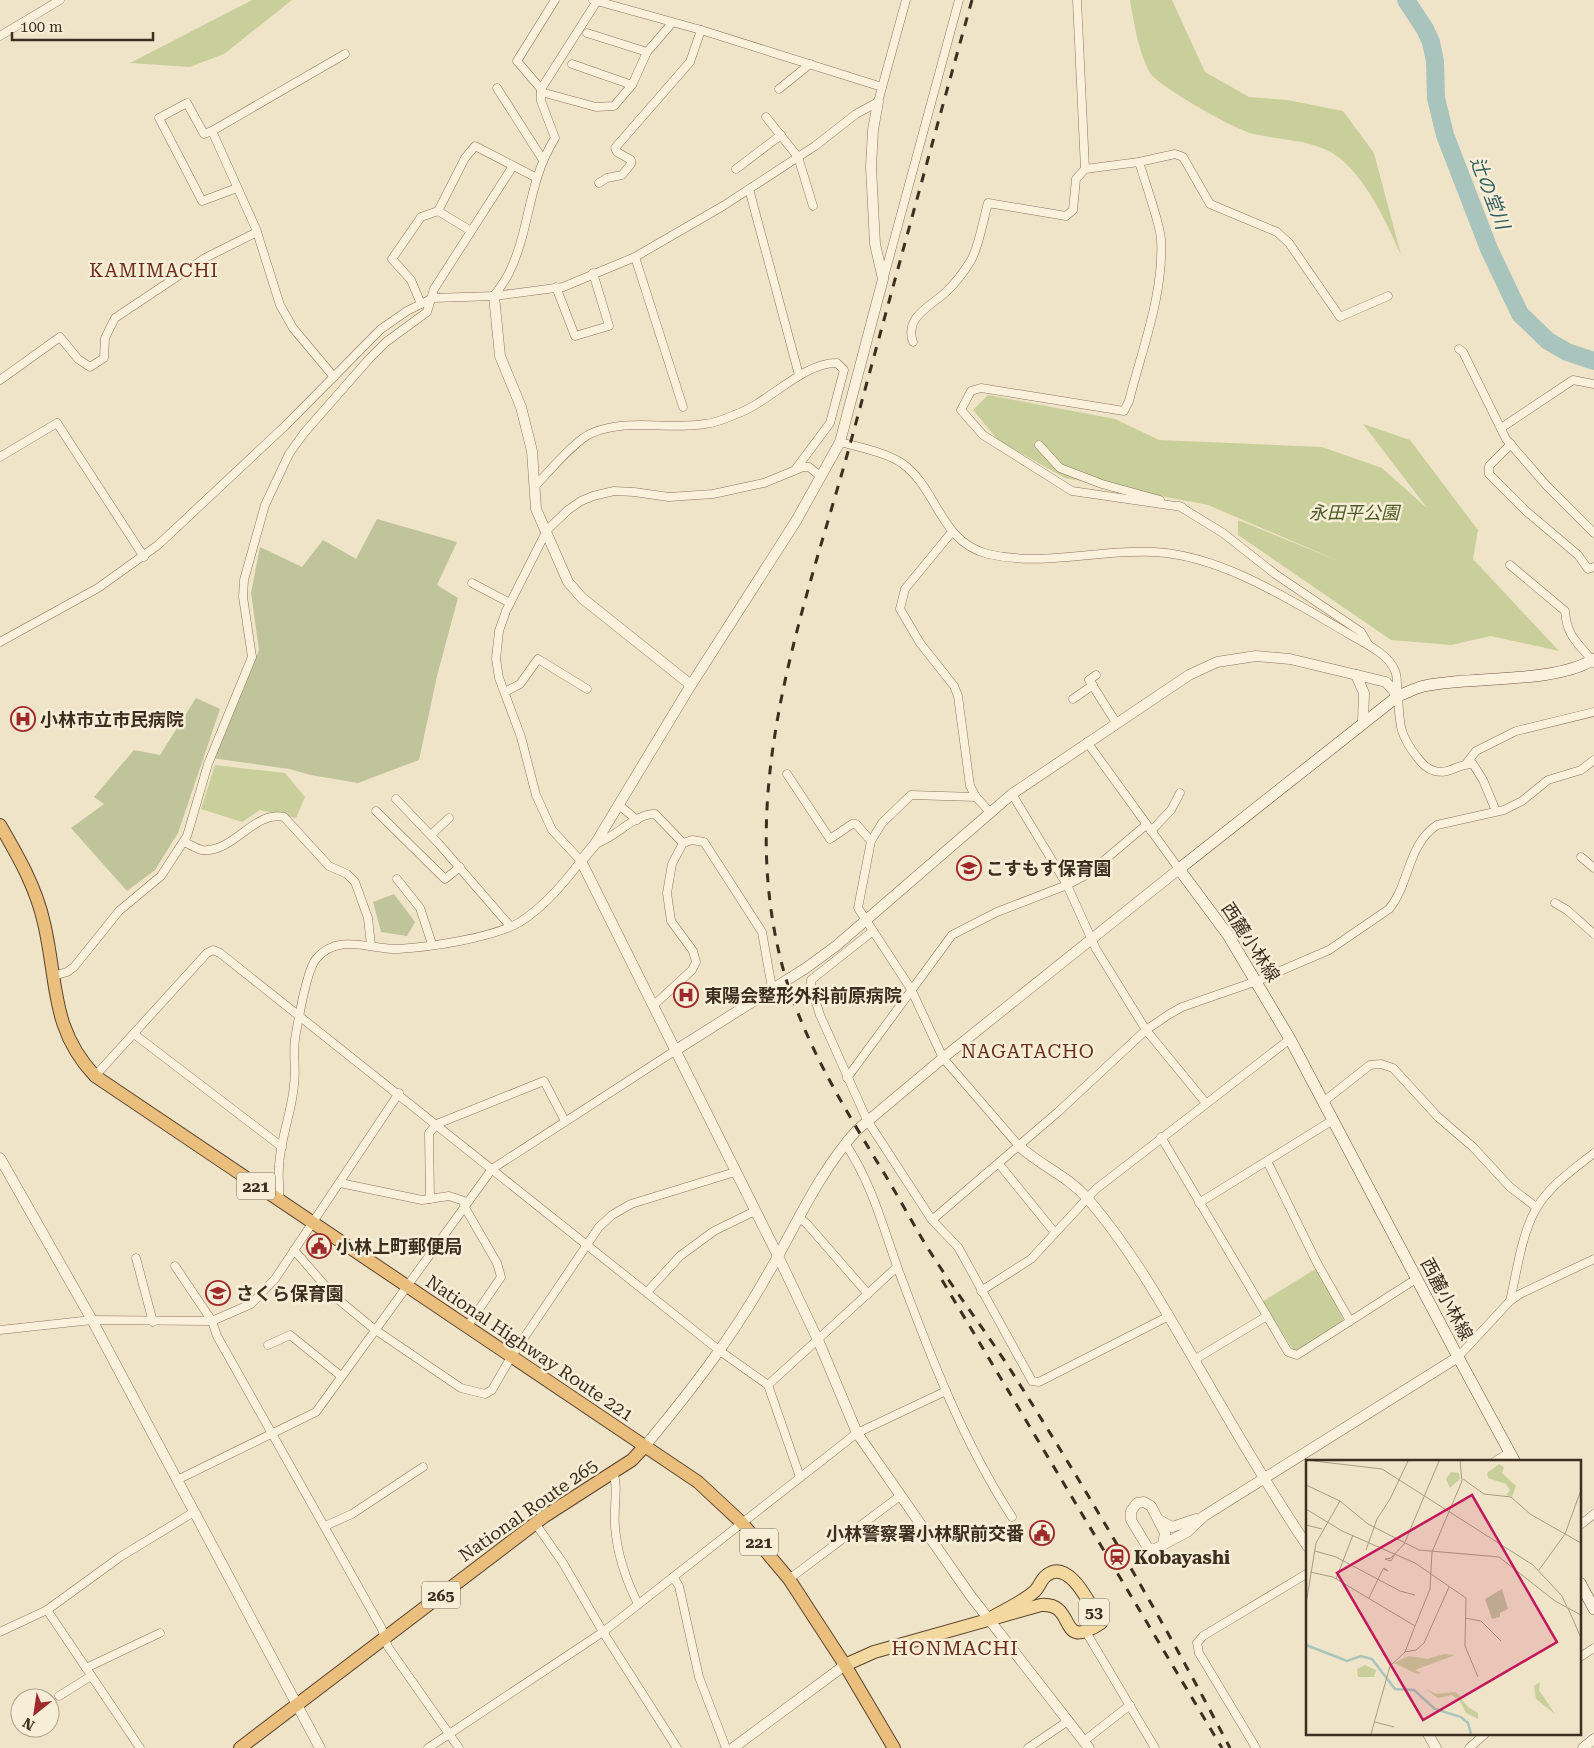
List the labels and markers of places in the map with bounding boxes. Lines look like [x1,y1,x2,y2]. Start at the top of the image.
hospital icon: 小林市立市民病院 [10,706,36,732]
place label: 小林市立市民病院 [40,709,184,730]
school or university icon: こすもす保育園 [956,855,982,881]
place label: こすもす保育園 [986,858,1112,879]
hospital icon: 東陽会整形外科前原病院 [673,982,699,1008]
place label: 東陽会整形外科前原病院 [704,985,902,1006]
public building icon: 小林上町郵便局 [306,1233,332,1259]
place label: 小林上町郵便局 [336,1236,462,1257]
school or university icon: さくら保育園 [205,1280,231,1306]
place label: さくら保育園 [236,1283,344,1304]
public building icon: 小林警察署小林駅前交番 [1029,1520,1055,1546]
place label: 小林警察署小林駅前交番 [826,1523,1024,1544]
station icon: Kobayashi [1104,1544,1130,1570]
place label: Kobayashi [1134,1547,1230,1568]

